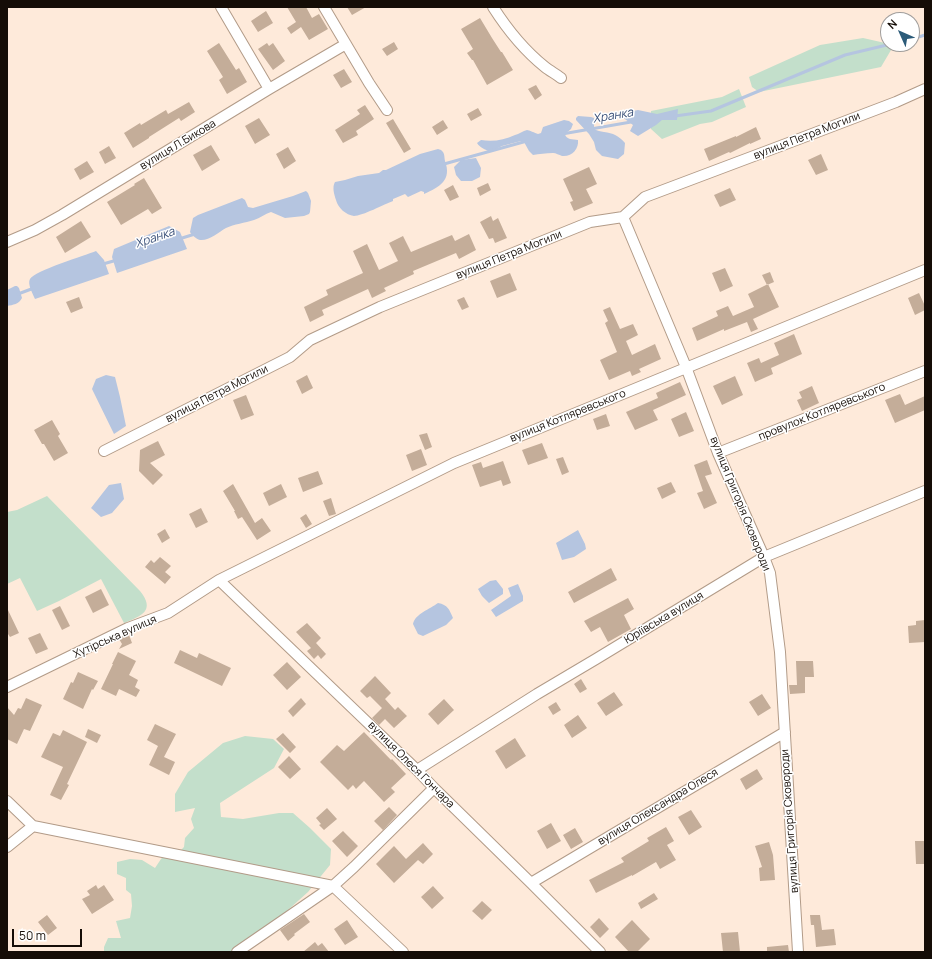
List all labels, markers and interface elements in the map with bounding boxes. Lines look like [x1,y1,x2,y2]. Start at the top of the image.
north arrow [880,12,920,52]
text: N [884,16,900,32]
water label: Хранка [592,105,634,127]
street label: вулиця Петра Могили [752,110,862,162]
street label: вулиця Л.Бикова [138,117,218,173]
water label: Хранка [133,225,177,251]
street label: вулиця Петра Могили [454,228,564,282]
street label: вулиця Петра Могили [164,362,270,426]
street label: провулок Котляревського [757,380,887,444]
street label: вулиця Котляревського [508,387,628,445]
street label: вулиця Григорія Сковороди [707,435,773,573]
street label: Юріївська вулиця [622,589,706,647]
street label: Хутірська вулиця [71,613,159,661]
street label: вулиця Олеся Гончара [365,719,457,811]
street label: вулиця Григорія Сковороди [778,749,802,893]
street label: вулиця Олександра Олеся [595,766,721,848]
scale bar [14,921,84,947]
text: 50 m [19,927,46,944]

